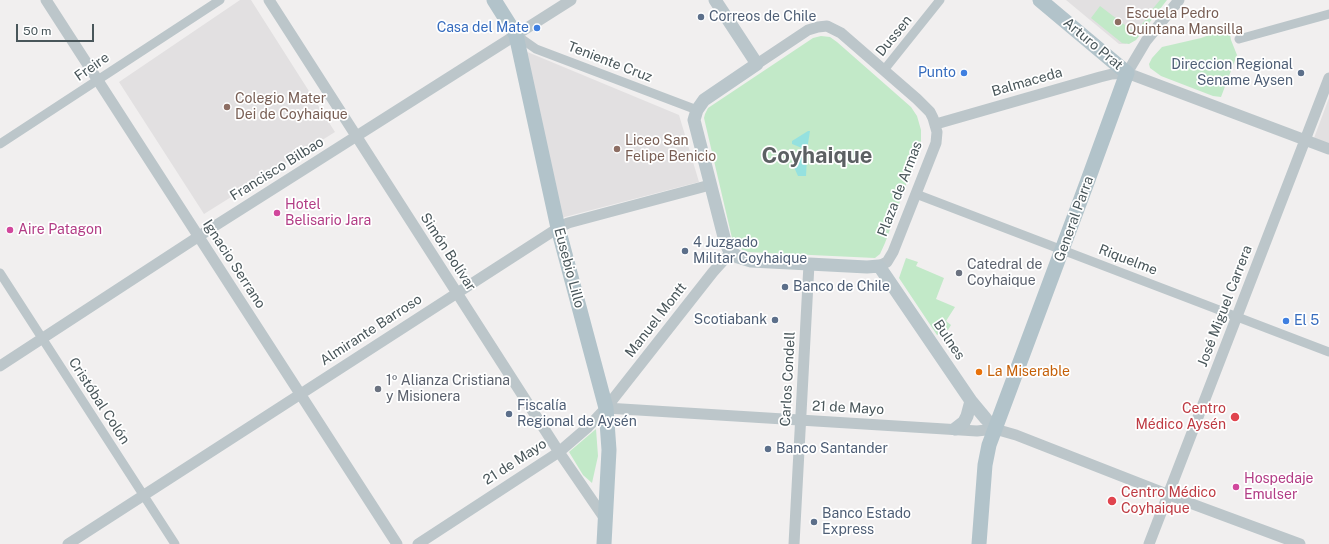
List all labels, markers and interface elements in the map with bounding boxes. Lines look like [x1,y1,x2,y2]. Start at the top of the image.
place label: Escuela Pedro Quintana Mansilla [1126,6,1243,38]
place label: Correos de Chile [709,9,816,25]
marker: Correos de Chile [696,12,706,22]
street label: Dussen [872,12,916,60]
street label: Arturo Prat [1060,14,1126,74]
scale bar [18,16,96,42]
marker: Escuela Pedro Quintana Mansilla [1113,17,1123,27]
place label: Casa del Mate [437,20,529,36]
marker: Casa del Mate [532,23,542,33]
text: 50 m [23,24,51,38]
street label: Teniente Cruz [565,38,655,86]
street label: Freire [71,49,113,85]
place label: Direccion Regional Sename Aysen [1171,57,1293,90]
street label: Balmaceda [990,64,1064,100]
place label: Punto [918,65,956,81]
marker: Punto [959,68,969,78]
marker: Direccion Regional Sename Aysen [1296,68,1306,78]
place label: Colegio Mater Dei de Coyhaique [235,91,348,124]
marker: Colegio Mater Dei de Coyhaique [222,102,232,112]
street label: Francisco Bilbao [227,133,327,205]
place label: Liceo San Felipe Benicio [625,133,716,166]
street label: Plaza de Armas [874,139,926,239]
district label: Coyhaique [761,143,873,169]
marker: Liceo San Felipe Benicio [612,144,622,154]
street label: General Parra [1051,174,1097,264]
place label: Hotel Belisario Jara [285,197,371,230]
marker: Hotel Belisario Jara [272,208,282,218]
street label: Simón Bolívar [417,210,479,294]
street label: Ignacio Serrano [199,216,269,312]
place label: Aire Patagon [18,222,102,238]
marker: Aire Patagon [5,225,15,235]
street label: Eusebio Lillo [550,226,588,310]
place label: 4 Juzgado Militar Coyhaique [693,235,807,268]
street label: Riquelme [1096,241,1160,279]
street label: José Miguel Carrera [1194,243,1256,369]
marker: 4 Juzgado Militar Coyhaique [680,246,690,256]
place label: Catedral de Coyhaique [967,257,1043,290]
marker: Catedral de Coyhaique [954,268,964,278]
street label: Manuel Montt [622,279,690,361]
place label: Banco de Chile [793,279,890,295]
marker: Banco de Chile [780,282,790,292]
street label: Almirante Barroso [317,291,425,369]
place label: Scotiabank [694,312,767,328]
place label: El 5 [1294,313,1319,329]
marker: Scotiabank [770,315,780,325]
marker: El 5 [1281,316,1291,326]
street label: Bulnes [930,317,968,363]
street label: Carlos Condell [777,331,799,427]
street label: Cristóbal Colón [65,355,133,447]
place label: La Miserable [987,364,1070,380]
marker: La Miserable [974,367,984,377]
place label: 1º Alianza Cristiana y Misionera [386,373,510,406]
marker: 1º Alianza Cristiana y Misionera [373,384,383,394]
place label: Fiscalía Regional de Aysén [517,398,637,430]
street label: 21 de Mayo [811,398,885,418]
place label: Centro Médico Aysén [1135,401,1226,434]
marker: Fiscalía Regional de Aysén [504,409,514,419]
marker: Centro Médico Aysén [1229,411,1241,423]
street label: 21 de Mayo [480,435,550,489]
place label: Banco Santander [776,441,888,457]
marker: Banco Santander [763,444,773,454]
place label: Hospedaje Emulser [1244,471,1314,504]
marker: Hospedaje Emulser [1231,482,1241,492]
place label: Centro Médico Coyhaique [1121,485,1216,518]
marker: Centro Médico Coyhaique [1106,495,1118,507]
place label: Banco Estado Express [822,506,911,538]
marker: Banco Estado Express [809,517,819,527]

